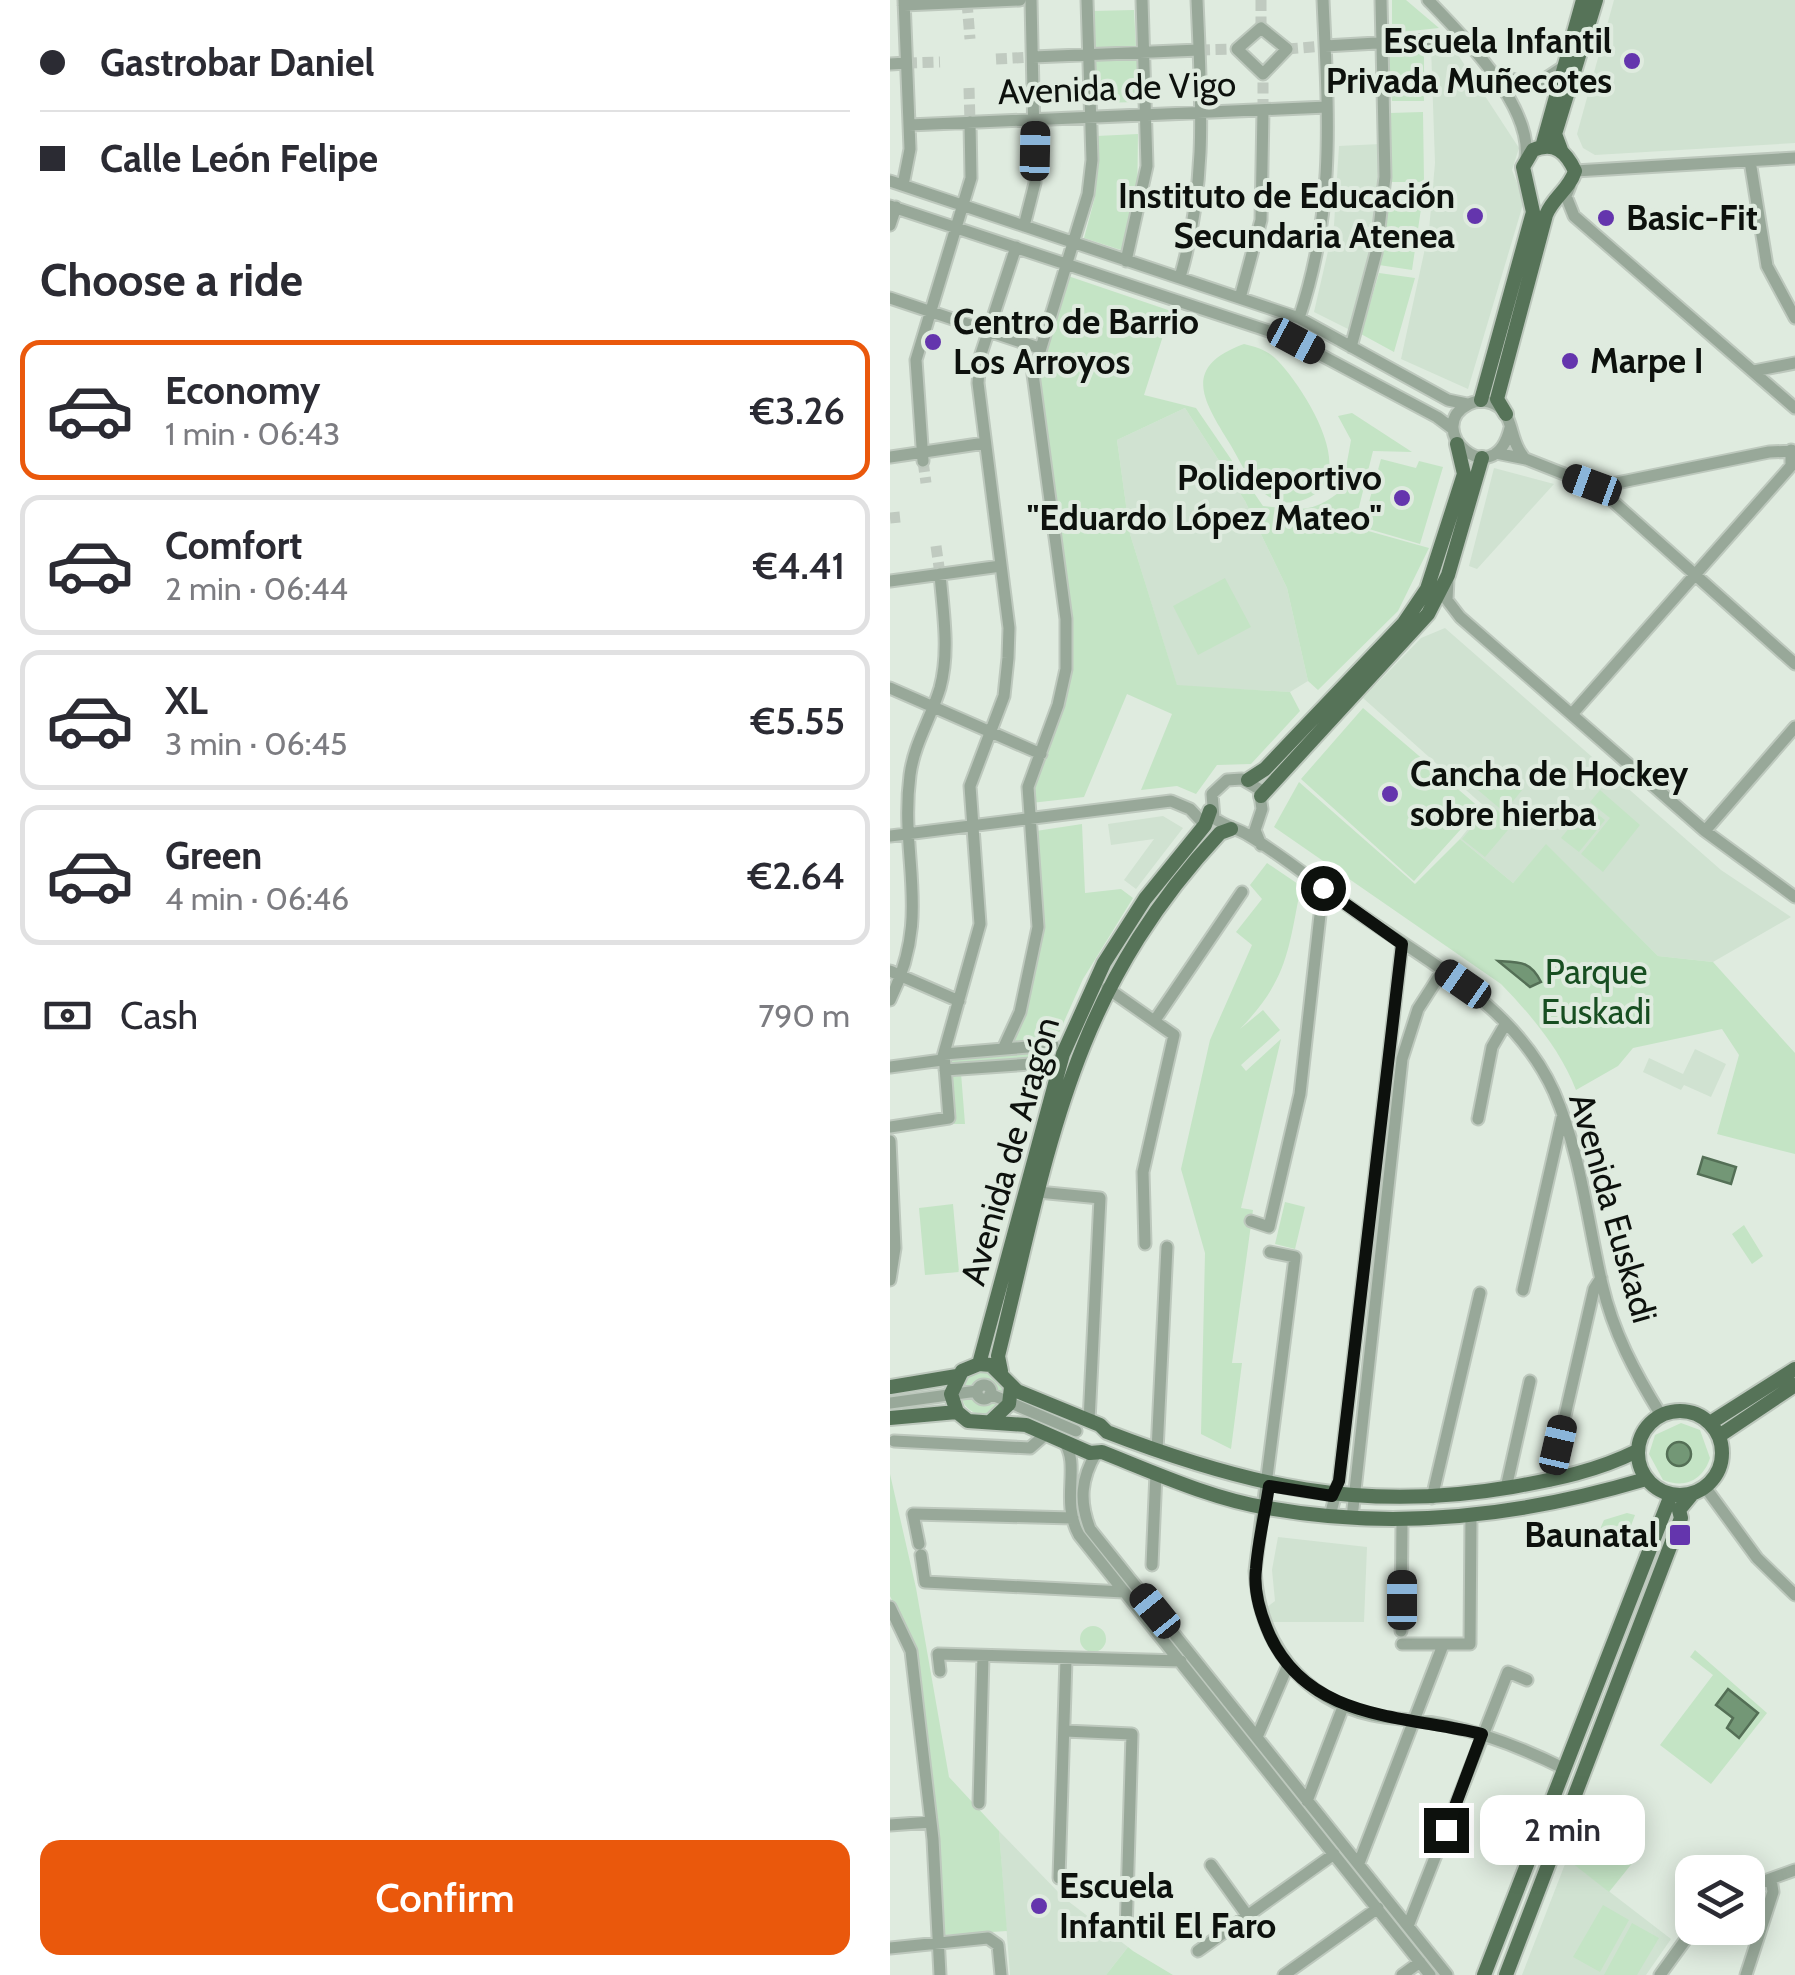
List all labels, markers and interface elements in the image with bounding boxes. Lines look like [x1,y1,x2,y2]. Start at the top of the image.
place label: Escuela Infantil Privada Muñecotes [1326,19,1612,102]
text: Gastrobar Daniel [100,39,374,86]
marker: Escuela Infantil Privada Muñecotes [1621,50,1643,72]
street label: Avenida de Vigo [997,62,1237,113]
car [1019,121,1051,181]
text: Calle León Felipe [100,135,378,182]
place label: Instituto de Educación Secundaria Atenea [1118,174,1456,257]
place label: Basic-Fit [1626,196,1758,239]
marker: Instituto de Educación Secundaria Atenea [1464,205,1486,227]
marker: Basic-Fit [1595,207,1617,229]
text: Choose a ride [40,253,303,307]
place label: Centro de Barrio Los Arroyos [953,300,1199,383]
car [1262,314,1330,368]
marker: Centro de Barrio Los Arroyos [922,331,944,353]
place label: Marpe I [1590,339,1704,382]
marker: Marpe I [1559,350,1581,372]
icon: car [45,365,135,455]
text: Economy [165,367,320,414]
text: €3.26 [750,387,845,434]
text: 1 min · 06:43 [165,414,340,453]
place label: Polideportivo "Eduardo López Mateo" [1027,456,1382,539]
car [1559,461,1625,509]
marker: Polideportivo "Eduardo López Mateo" [1391,487,1413,509]
icon: car [45,520,135,610]
text: Comfort [165,522,302,569]
text: €4.41 [753,542,845,589]
text: 2 min · 06:44 [165,569,348,608]
icon: car [45,675,135,765]
text: XL [165,677,208,724]
text: €5.55 [751,697,845,744]
text: 3 min · 06:45 [165,724,347,763]
place label: Cancha de Hockey sobre hierba [1410,752,1688,835]
marker: Cancha de Hockey sobre hierba [1379,783,1401,805]
icon: car [45,830,135,920]
text: Green [165,832,262,879]
text: €2.64 [748,852,845,899]
route start [1301,866,1346,911]
text: 4 min · 06:46 [165,879,349,918]
park label: Parque Euskadi [1541,950,1651,1033]
car [1430,955,1496,1013]
icon: cash [40,988,95,1043]
text: Cash [120,992,198,1039]
text: 790 m [758,996,850,1035]
street label: Avenida de Aragón [951,1012,1068,1290]
street label: Avenida Euskadi [1560,1088,1667,1328]
car [1537,1412,1579,1478]
place label: Baunatal [1524,1513,1658,1556]
marker: Baunatal [1667,1522,1693,1548]
car [1387,1570,1417,1630]
car [1124,1578,1186,1644]
callout: 2 min [1481,1795,1646,1865]
route end [1424,1808,1469,1853]
text: 2 min [1524,1810,1601,1849]
button: Confirm [40,1840,850,1955]
map controls [1675,1855,1765,1945]
button: layers [1675,1855,1765,1945]
place label: Escuela Infantil El Faro [1059,1864,1276,1947]
marker: Escuela Infantil El Faro [1028,1895,1050,1917]

